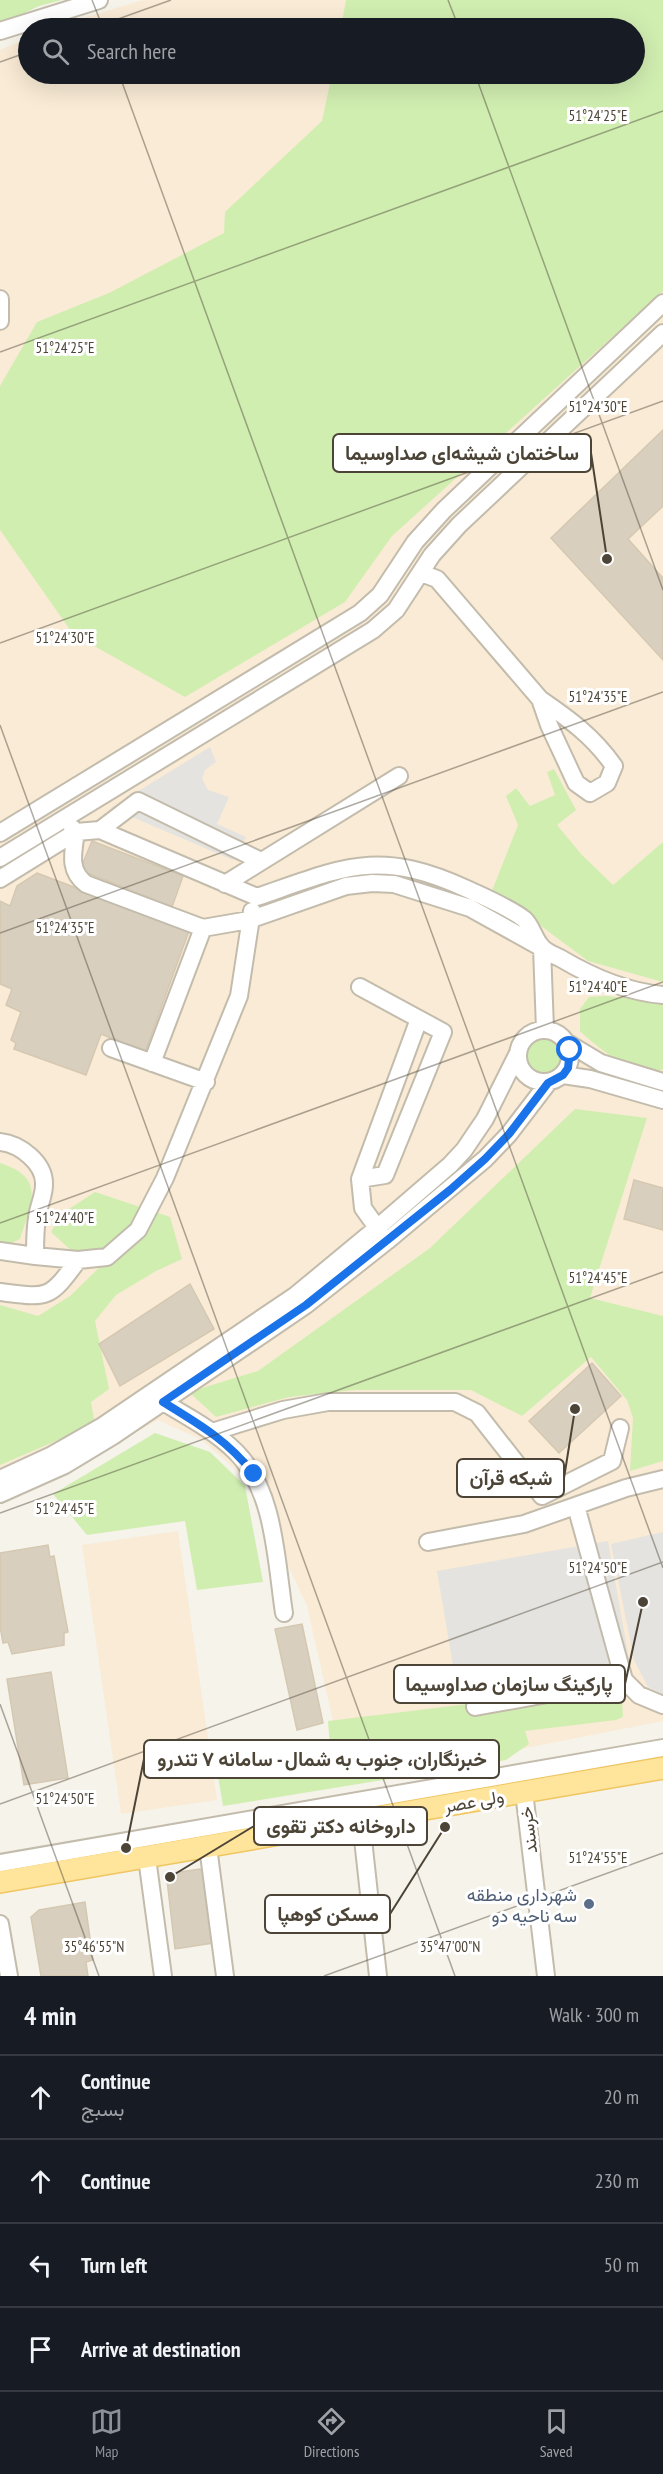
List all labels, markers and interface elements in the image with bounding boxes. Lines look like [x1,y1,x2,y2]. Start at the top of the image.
search box [18,18,645,84]
icon: search [39,35,72,68]
text: Search here [87,37,176,65]
text: 51°24'25"E [568,106,628,125]
text: 51°24'25"E [35,338,95,357]
text: 51°24'30"E [568,397,628,416]
callout: ساختمان شیشه‌ای صداوسیما [333,434,591,472]
text: ساختمان شیشه‌ای صداوسیما [345,440,579,466]
text: 51°24'30"E [35,628,95,647]
text: 51°24'35"E [568,687,628,706]
text: 51°24'35"E [35,918,95,937]
text: 51°24'40"E [568,977,628,996]
route start [556,1036,582,1062]
text: 51°24'40"E [35,1208,95,1227]
text: 51°24'45"E [568,1268,628,1287]
callout: شبکه قرآن [457,1459,564,1497]
route end [240,1460,266,1486]
text: شبکه قرآن [470,1465,552,1491]
text: 51°24'45"E [35,1499,95,1518]
text: 51°24'50"E [568,1558,628,1577]
callout: پارکینگ سازمان صداوسیما [394,1665,625,1703]
text: پارکینگ سازمان صداوسیما [405,1671,613,1698]
callout: خبرنگاران، جنوب به شمال - سامانه ۷ تندرو [144,1740,499,1778]
text: خبرنگاران، جنوب به شمال - سامانه ۷ تندرو [157,1746,487,1772]
street label: ولی عصر [441,1784,506,1818]
text: 51°24'50"E [35,1789,95,1808]
street label: خرسند [514,1805,542,1855]
callout: داروخانه دکتر تقوی [254,1807,427,1845]
text: داروخانه دکتر تقوی [266,1813,416,1839]
text: 51°24'55"E [568,1848,628,1867]
place label: شهرداری منطقه سه ناحیه دو [467,1883,577,1927]
callout: مسکن کوهپا [265,1895,390,1933]
marker: شهرداری منطقه سه ناحیه دو [582,1897,596,1911]
text: مسکن کوهپا [277,1901,379,1928]
text: 35°46'55"N [64,1937,124,1956]
text: 35°47'00"N [420,1937,480,1956]
text: 4 min [24,1999,77,2032]
text: Walk · 300 m [549,2002,639,2028]
text: Continue [81,2067,151,2095]
icon: ahead [24,2081,57,2114]
text: 20 m [604,2084,639,2110]
text: بسبج [81,2096,124,2122]
icon: ahead [24,2165,57,2198]
text: Continue [81,2167,151,2195]
text: 230 m [595,2168,639,2194]
icon: left [24,2249,57,2282]
text: Turn left [81,2251,147,2279]
text: 50 m [604,2252,639,2278]
icon: arrive [24,2333,57,2366]
text: Arrive at destination [81,2335,241,2363]
tab: Map [90,2405,123,2461]
tab: Directions [304,2405,359,2461]
tab: Saved [540,2405,573,2461]

